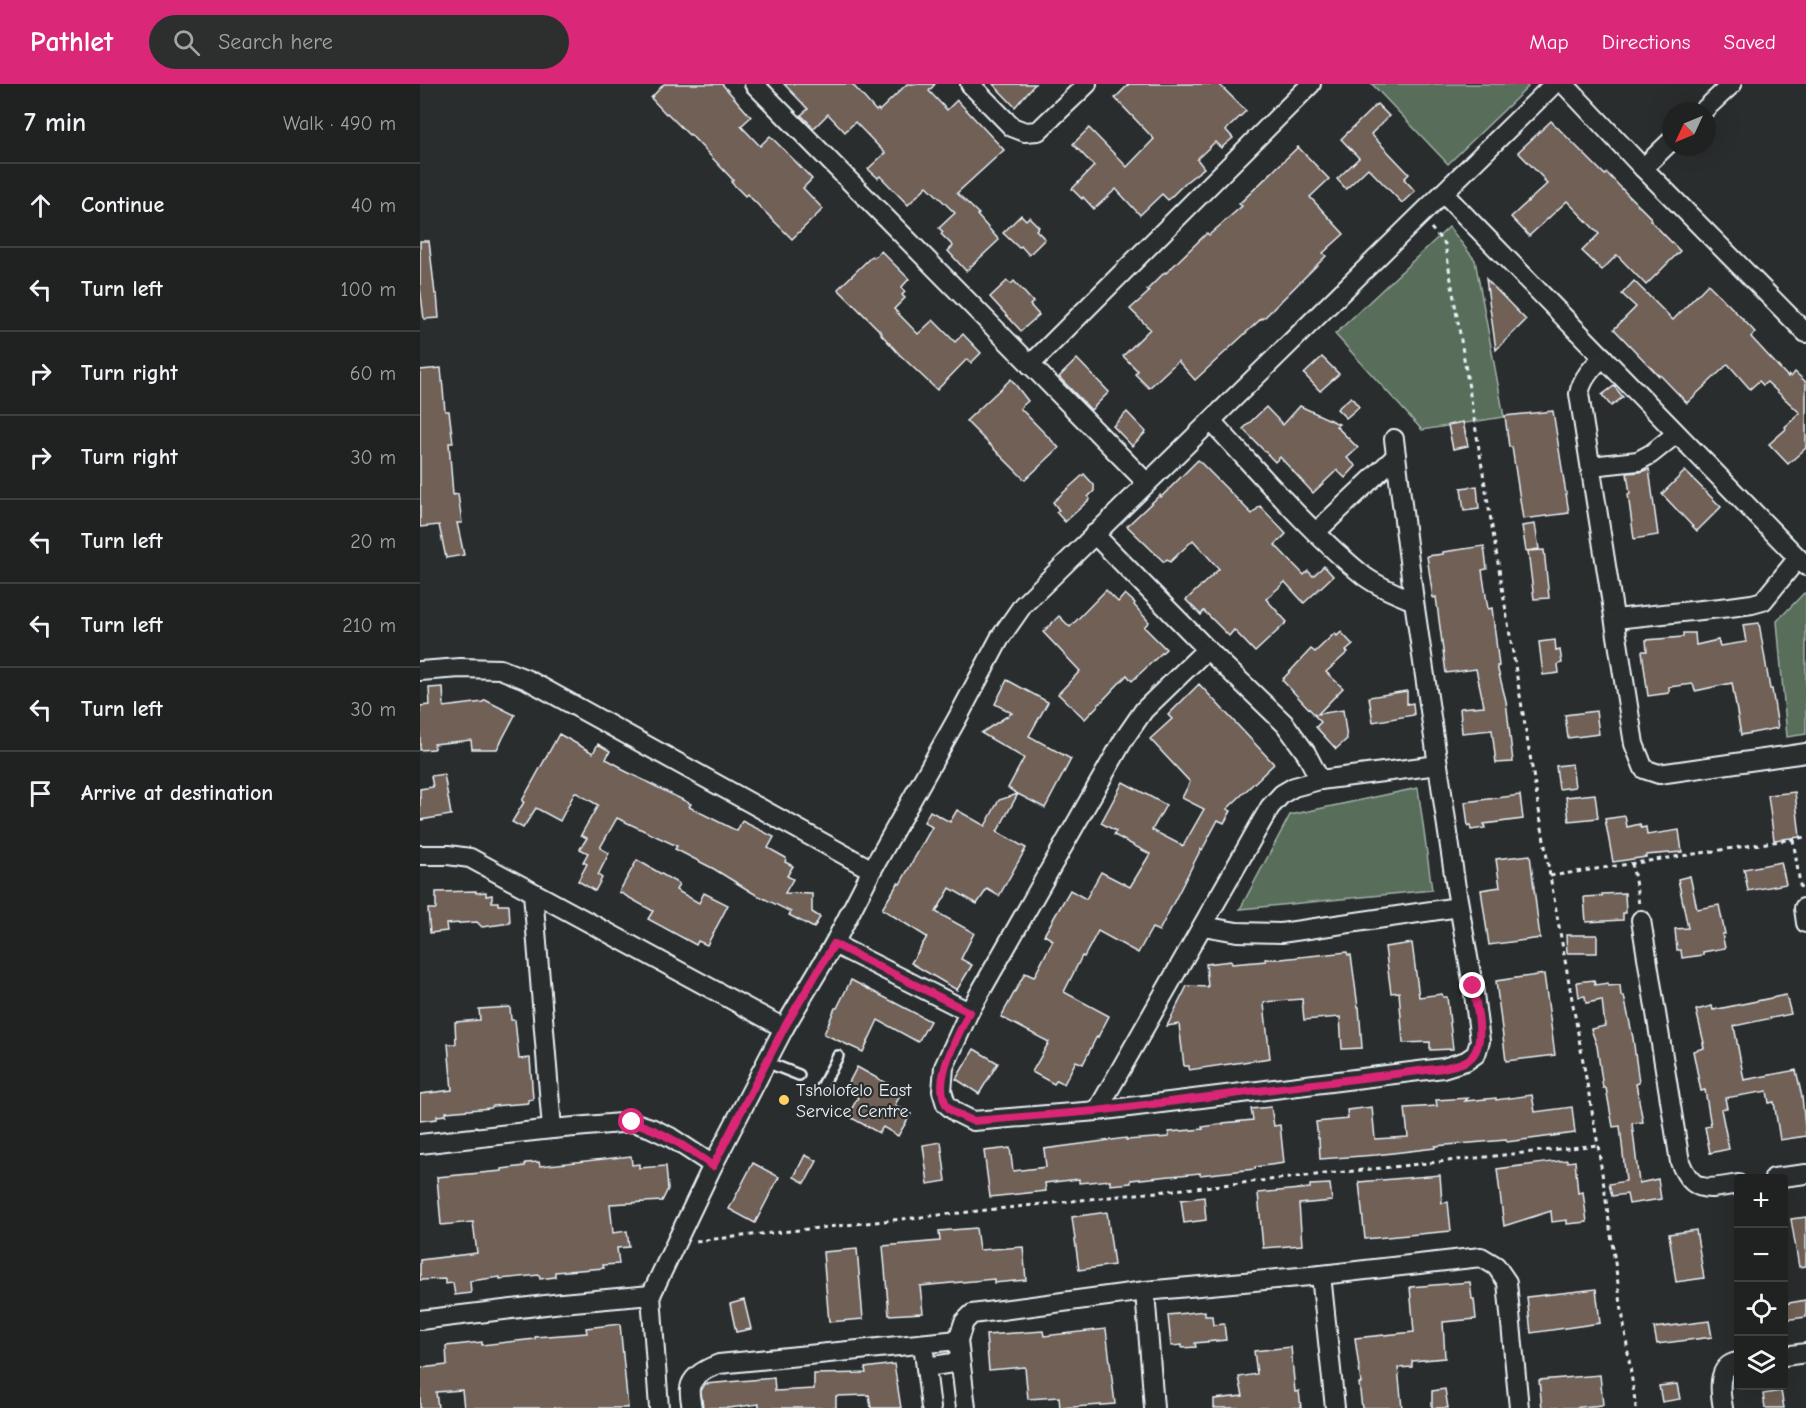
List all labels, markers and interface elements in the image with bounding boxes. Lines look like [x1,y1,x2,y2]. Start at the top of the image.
search box [149,15,569,69]
text: Pathlet [30,26,113,58]
icon: search [170,26,203,59]
text: Search here [218,29,333,55]
text: Map [1529,30,1569,54]
text: Directions [1602,30,1691,54]
text: Saved [1724,30,1776,54]
north arrow [1662,102,1716,156]
text: 7 min [24,108,86,138]
text: Walk · 490 m [283,112,396,135]
icon: ahead [24,189,57,222]
text: Continue [81,192,164,218]
text: 40 m [351,194,396,217]
icon: left [24,273,57,306]
text: Turn left [81,276,163,302]
text: 100 m [341,278,396,301]
icon: right [24,357,57,390]
text: Turn right [81,360,178,386]
text: 60 m [350,362,396,385]
icon: right [24,441,57,474]
text: Turn right [81,444,178,470]
text: 30 m [350,446,396,469]
icon: left [24,525,57,558]
text: Turn left [81,528,163,554]
text: 20 m [350,530,396,553]
icon: left [24,609,57,642]
text: Turn left [81,612,163,638]
text: 210 m [342,614,396,637]
icon: left [24,693,57,726]
text: Turn left [81,696,163,722]
text: 30 m [350,698,396,721]
icon: arrive [24,777,57,810]
text: Arrive at destination [81,780,273,806]
route end [1459,972,1485,998]
place label: Tsholofelo East Service Centre [796,1080,912,1122]
marker: Tsholofelo East Service Centre [777,1093,791,1107]
route start [618,1108,644,1134]
map controls [1734,1174,1788,1390]
button: + [1734,1174,1788,1228]
button: − [1734,1228,1788,1282]
button: locate [1734,1282,1788,1336]
button: layers [1734,1336,1788,1390]

